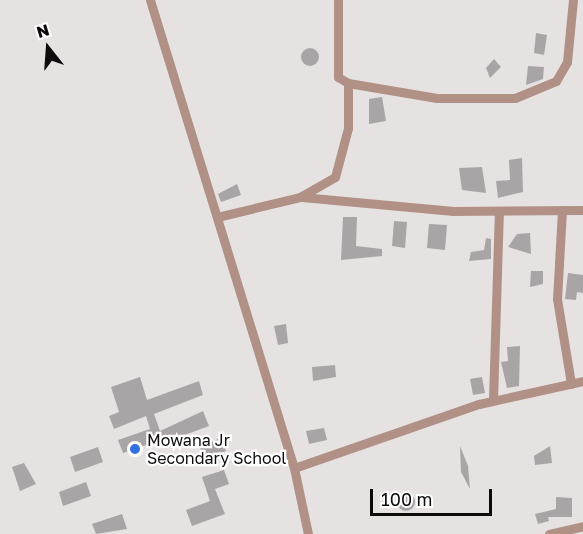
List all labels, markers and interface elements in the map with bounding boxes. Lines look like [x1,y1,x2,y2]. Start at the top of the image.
north arrow [18,18,78,78]
text: N [34,19,51,42]
place label: Mowana Jr Secondary School [147,430,286,468]
marker: Mowana Jr Secondary School [128,442,142,456]
scale bar [373,477,494,515]
text: 100 m [381,488,432,510]

